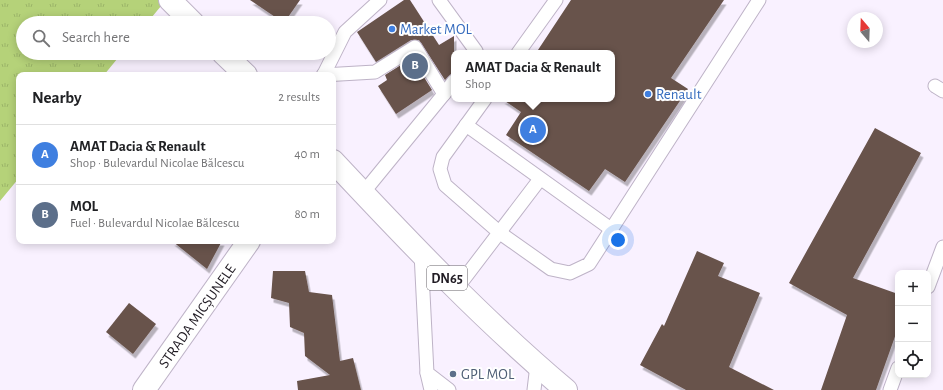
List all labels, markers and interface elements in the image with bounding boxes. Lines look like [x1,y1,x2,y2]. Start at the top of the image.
north arrow [847,12,883,48]
search box [16,16,336,60]
place label: Market MOL [400,22,472,37]
marker: Market MOL [387,24,397,34]
icon: search [30,27,52,49]
text: Search here [62,30,130,45]
popup [451,50,615,102]
pin: B [402,51,428,81]
text: AMAT Dacia & Renault [465,60,601,75]
text: Shop [465,78,491,91]
place label: Renault [656,87,702,102]
text: Nearby [32,89,82,106]
marker: Renault [643,89,653,99]
text: 2 results [278,91,320,104]
pin: A [520,115,546,145]
text: AMAT Dacia & Renault [70,139,206,154]
text: A [41,148,49,161]
text: 40 m [294,148,320,161]
text: Shop · Bulevardul Nicolae Bălcescu [70,157,244,170]
text: MOL [70,199,98,214]
text: B [41,208,49,221]
text: 80 m [294,208,320,221]
text: Fuel · Bulevardul Nicolae Bălcescu [70,217,239,230]
your location [608,230,628,250]
street label: STRADA MICȘUNELE [156,262,240,371]
road number: DN65 [427,266,467,290]
map controls [895,270,931,378]
button: + [895,270,931,306]
button: − [895,306,931,342]
button: locate [895,342,931,378]
place label: GPL MOL [461,367,515,382]
marker: GPL MOL [448,369,458,379]

